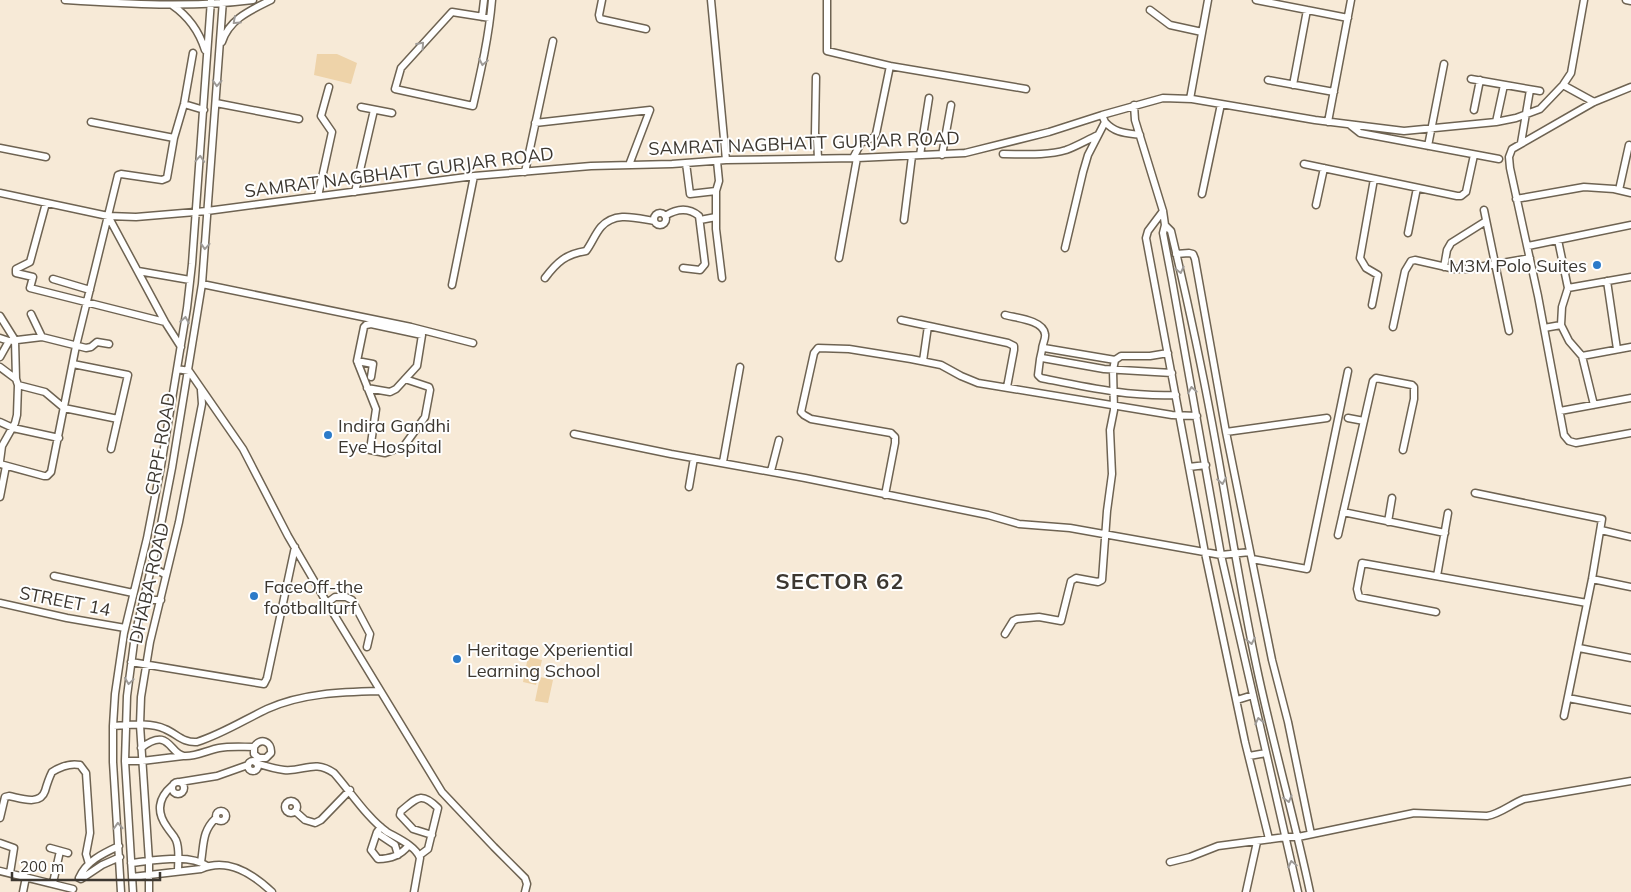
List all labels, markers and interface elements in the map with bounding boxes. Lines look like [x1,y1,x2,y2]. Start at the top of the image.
one-way arrow [233,15,242,24]
one-way arrow [415,41,424,50]
one-way arrow [478,58,488,66]
one-way arrow [211,80,222,88]
street label: SAMRAT NAGBHATT GURJAR ROAD [648,126,960,160]
street label: SAMRAT NAGBHATT GURJAR ROAD [243,142,555,202]
one-way arrow [195,154,206,162]
one-way arrow [200,242,211,250]
place label: M3M Polo Suites [1449,254,1587,277]
marker: M3M Polo Suites [1591,259,1603,271]
one-way arrow [1174,266,1185,275]
one-way arrow [179,316,190,324]
one-way arrow [1188,386,1198,395]
street label: CRPF ROAD [140,391,180,497]
place label: Indira Gandhi Eye Hospital [338,414,450,458]
marker: Indira Gandhi Eye Hospital [322,429,334,441]
one-way arrow [1216,477,1226,486]
street label: DHABA ROAD [124,520,174,646]
district label: SECTOR 62 [776,567,904,595]
place label: FaceOff-the footballturf [264,575,363,619]
street label: STREET 14 [17,581,113,621]
marker: FaceOff-the footballturf [248,590,260,602]
one-way arrow [1246,637,1256,646]
place label: Heritage Xperiential Learning School [467,638,633,682]
marker: Heritage Xperiential Learning School [451,653,463,665]
one-way arrow [124,677,135,685]
one-way arrow [1254,717,1265,726]
one-way arrow [1282,795,1293,804]
one-way arrow [113,822,124,830]
scale bar [12,850,160,882]
text: 200 m [20,857,64,876]
one-way arrow [1287,860,1298,869]

